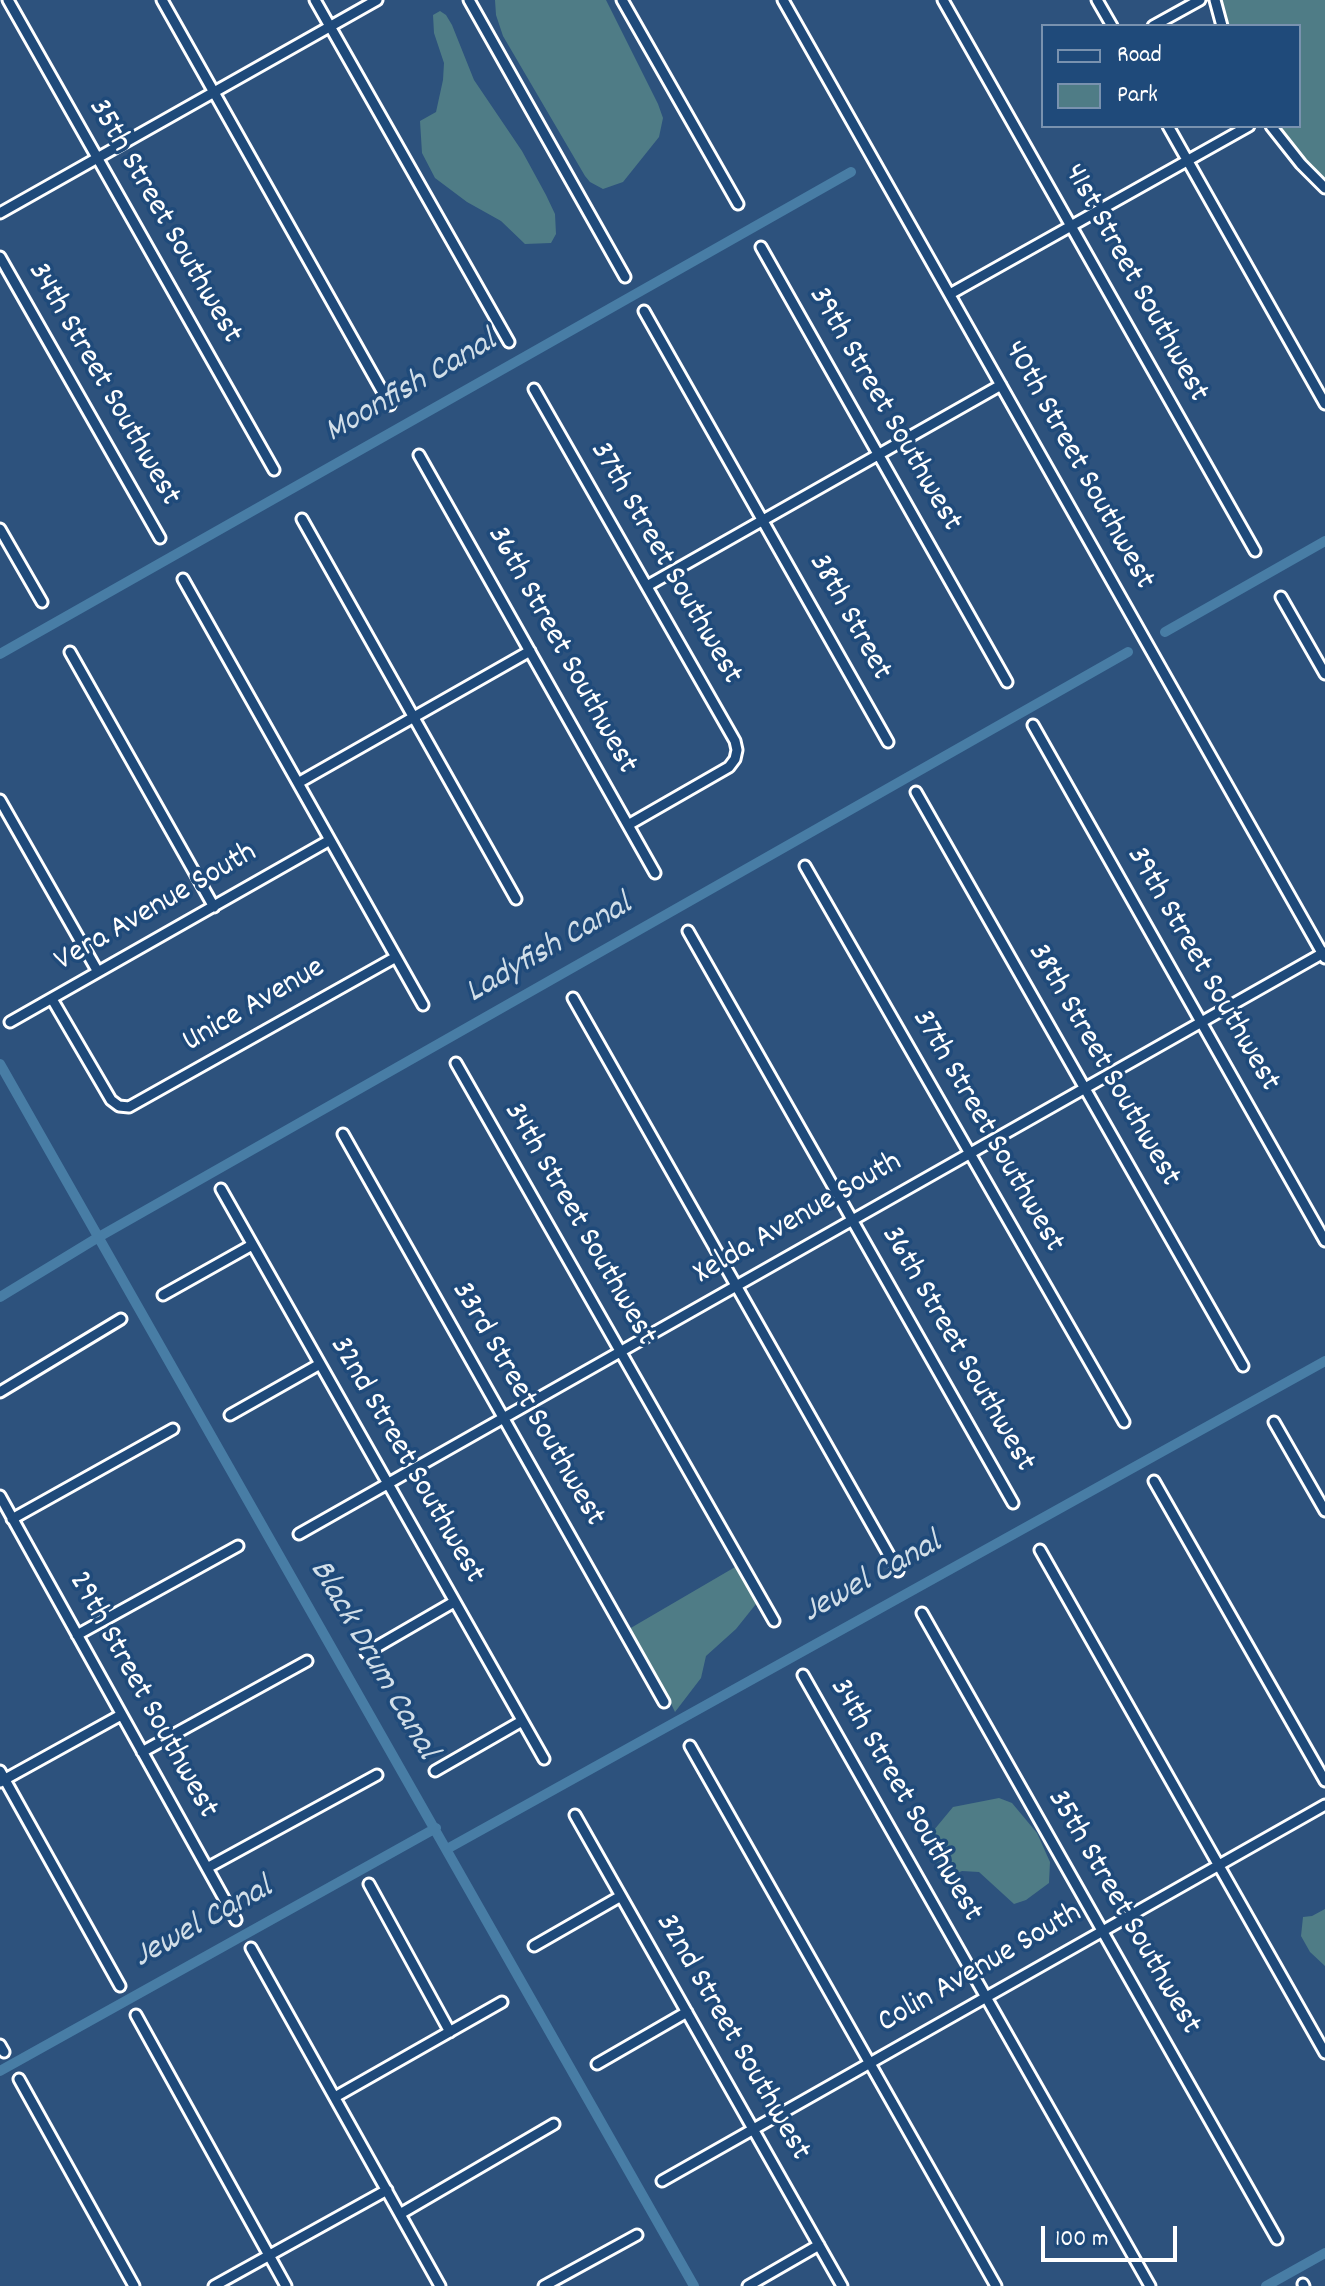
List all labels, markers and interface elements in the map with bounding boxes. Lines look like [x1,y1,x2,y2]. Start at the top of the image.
legend [1041,24,1301,128]
text: Road [1117,39,1162,73]
text: Park [1117,79,1158,113]
street label: 35th Street Southwest [77,93,249,351]
street label: 41st Street Southwest [1053,158,1215,410]
street label: 34th Street Southwest [17,256,187,514]
street label: 39th Street Southwest [797,281,969,539]
water label: Moonfish Canal [319,323,505,455]
street label: 40th Street Southwest [993,335,1161,597]
street label: 37th Street Southwest [579,436,749,692]
street label: 36th Street Southwest [476,520,644,782]
street label: 38th Street [798,548,898,688]
street label: Vera Avenue South [49,836,265,982]
street label: 39th Street Southwest [1115,841,1287,1099]
water label: Ladyfish Canal [460,887,640,1015]
street label: 38th Street Southwest [1017,938,1187,1194]
street label: Unice Avenue [177,951,333,1063]
street label: 37th Street Southwest [901,1004,1071,1260]
street label: 34th Street Southwest [493,1096,663,1354]
street label: Xelda Avenue South [688,1145,910,1295]
street label: 36th Street Southwest [870,1220,1042,1480]
street label: 33rd Street Southwest [440,1276,612,1534]
street label: 32nd Street Southwest [319,1331,491,1591]
water label: Jewel Canal [796,1525,950,1635]
water label: Black Drum Canal [297,1554,445,1768]
street label: 29th Street Southwest [57,1566,225,1826]
street label: 34th Street Southwest [819,1672,989,1930]
street label: 35th Street Southwest [1036,1784,1208,2042]
water label: Jewel Canal [127,1870,281,1980]
street label: Colin Avenue South [872,1896,1090,2044]
street label: 32nd Street Southwest [645,1908,817,2168]
scale bar [1045,2210,1181,2260]
text: 100 m [1055,2223,1108,2257]

